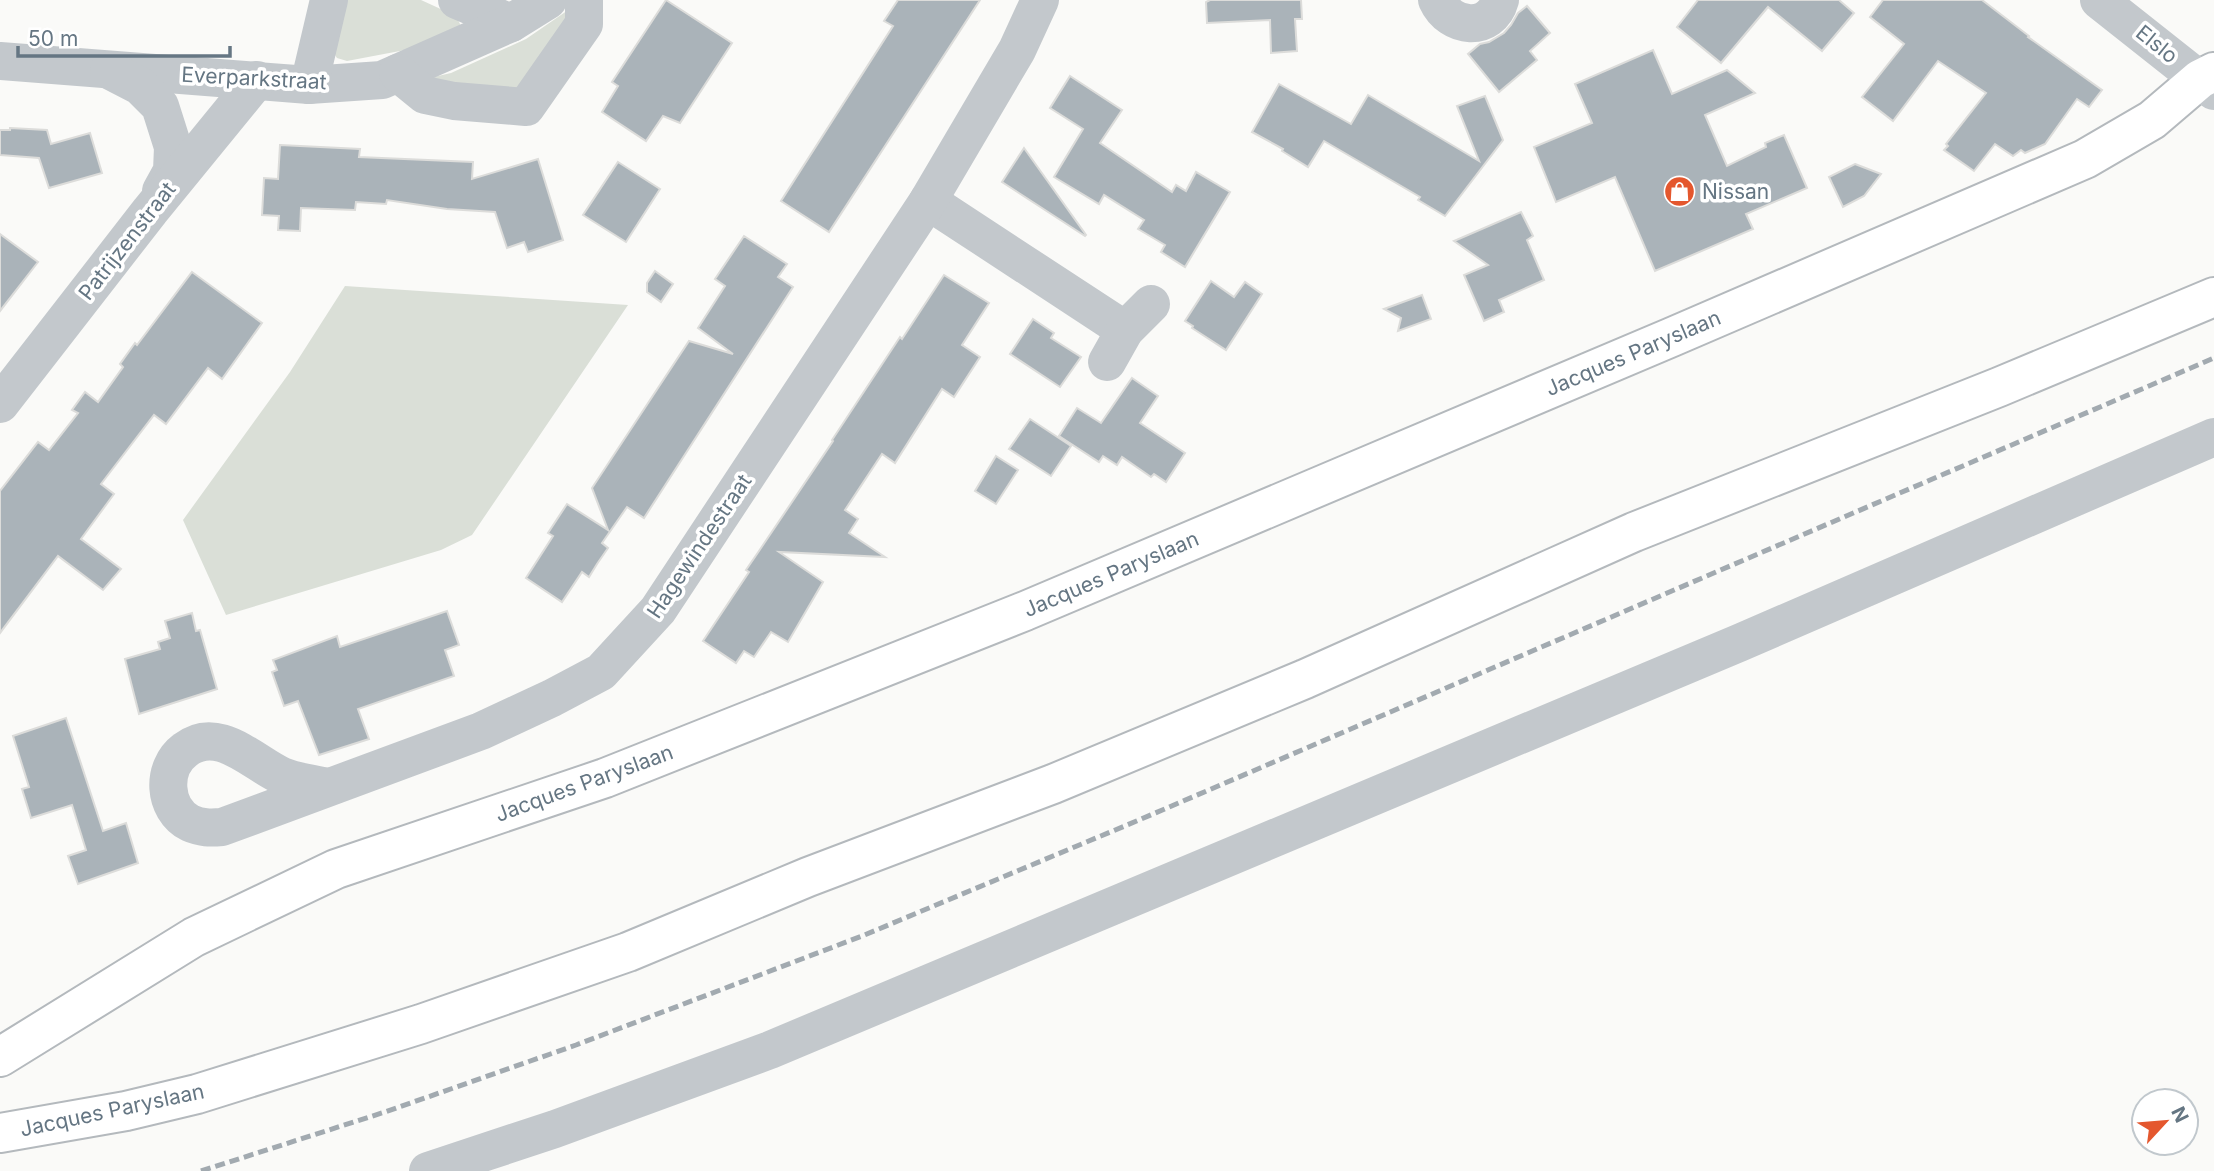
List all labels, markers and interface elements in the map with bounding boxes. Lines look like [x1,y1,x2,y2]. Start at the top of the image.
scale bar [18,14,229,58]
street label: Elslo [2131,20,2183,68]
text: 50 m [28,26,78,51]
street label: Everparkstraat [181,62,327,94]
shop icon: Nissan [1662,174,1696,208]
street label: Patrijzenstraat [73,177,181,305]
place label: Nissan [1702,179,1769,204]
street label: Jacques Paryslaan [1542,305,1724,401]
street label: Hagewindestraat [642,469,756,623]
street label: Jacques Paryslaan [1020,526,1202,622]
street label: Jacques Paryslaan [492,739,676,827]
street label: Jacques Paryslaan [18,1078,206,1142]
north arrow [2130,1087,2200,1157]
text: N [2166,1103,2193,1126]

